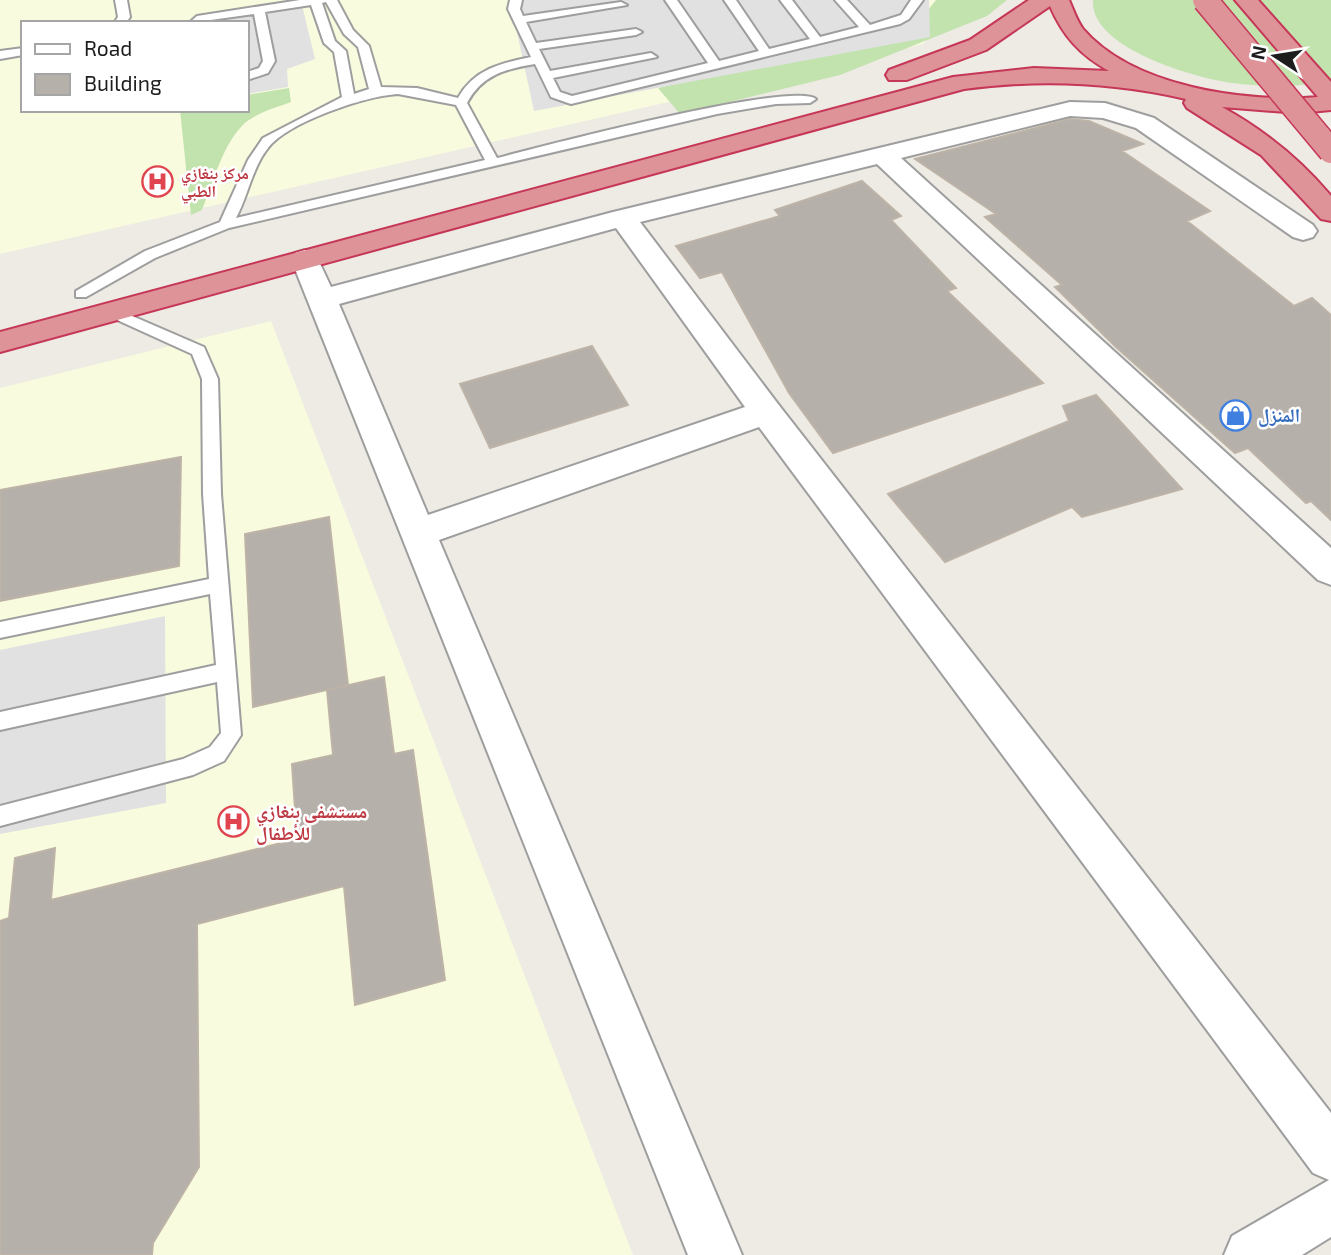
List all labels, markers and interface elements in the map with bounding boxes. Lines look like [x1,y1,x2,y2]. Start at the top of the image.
legend [21,21,248,112]
north arrow [1240,21,1310,91]
text: Road [84,35,132,60]
text: N [1245,43,1271,61]
text: Building [84,70,162,95]
place label: مركز بنغازي الطبي [181,163,249,204]
hospital icon: مركز بنغازي الطبي [141,165,175,199]
shop icon: المنزل [1218,398,1252,432]
place label: المنزل [1258,403,1300,427]
place label: مستشفى بنغازي للأطفال [256,799,367,845]
hospital icon: مستشفى بنغازي للأطفال [216,805,250,839]

